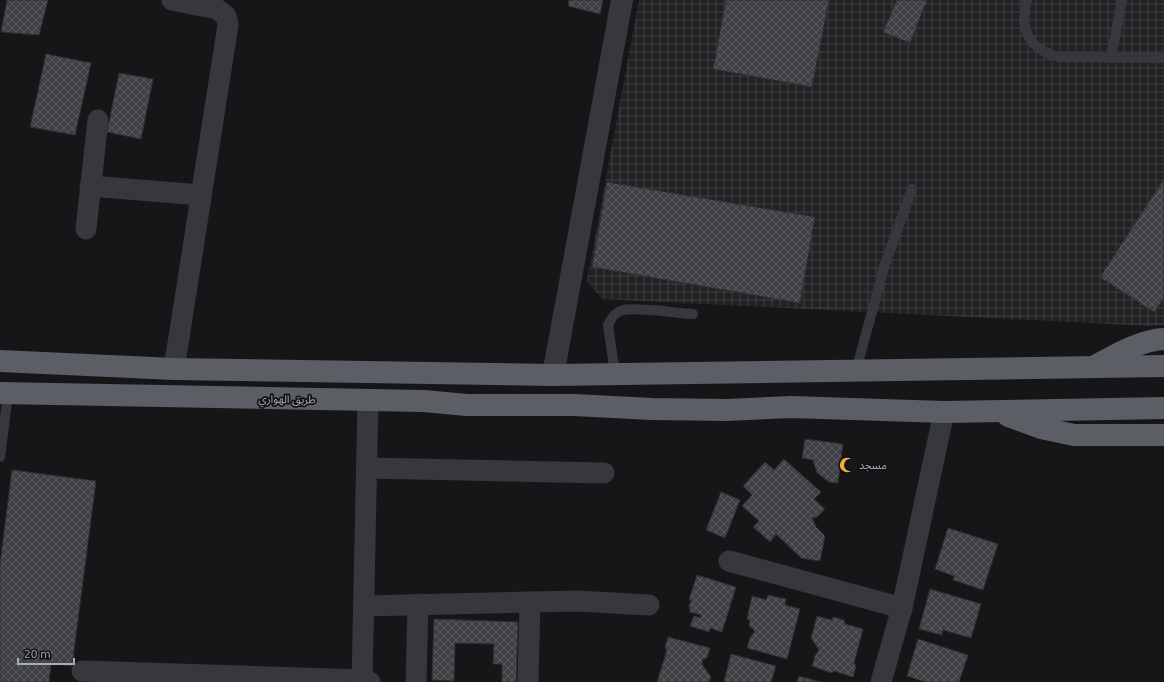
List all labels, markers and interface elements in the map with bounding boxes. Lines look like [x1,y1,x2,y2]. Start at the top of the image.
street label: طريق الهواري [258,392,316,409]
mosque icon: مسجد [838,456,856,474]
place label: مسجد [859,459,887,472]
scale bar [18,640,74,666]
text: 20 m [24,647,51,660]

